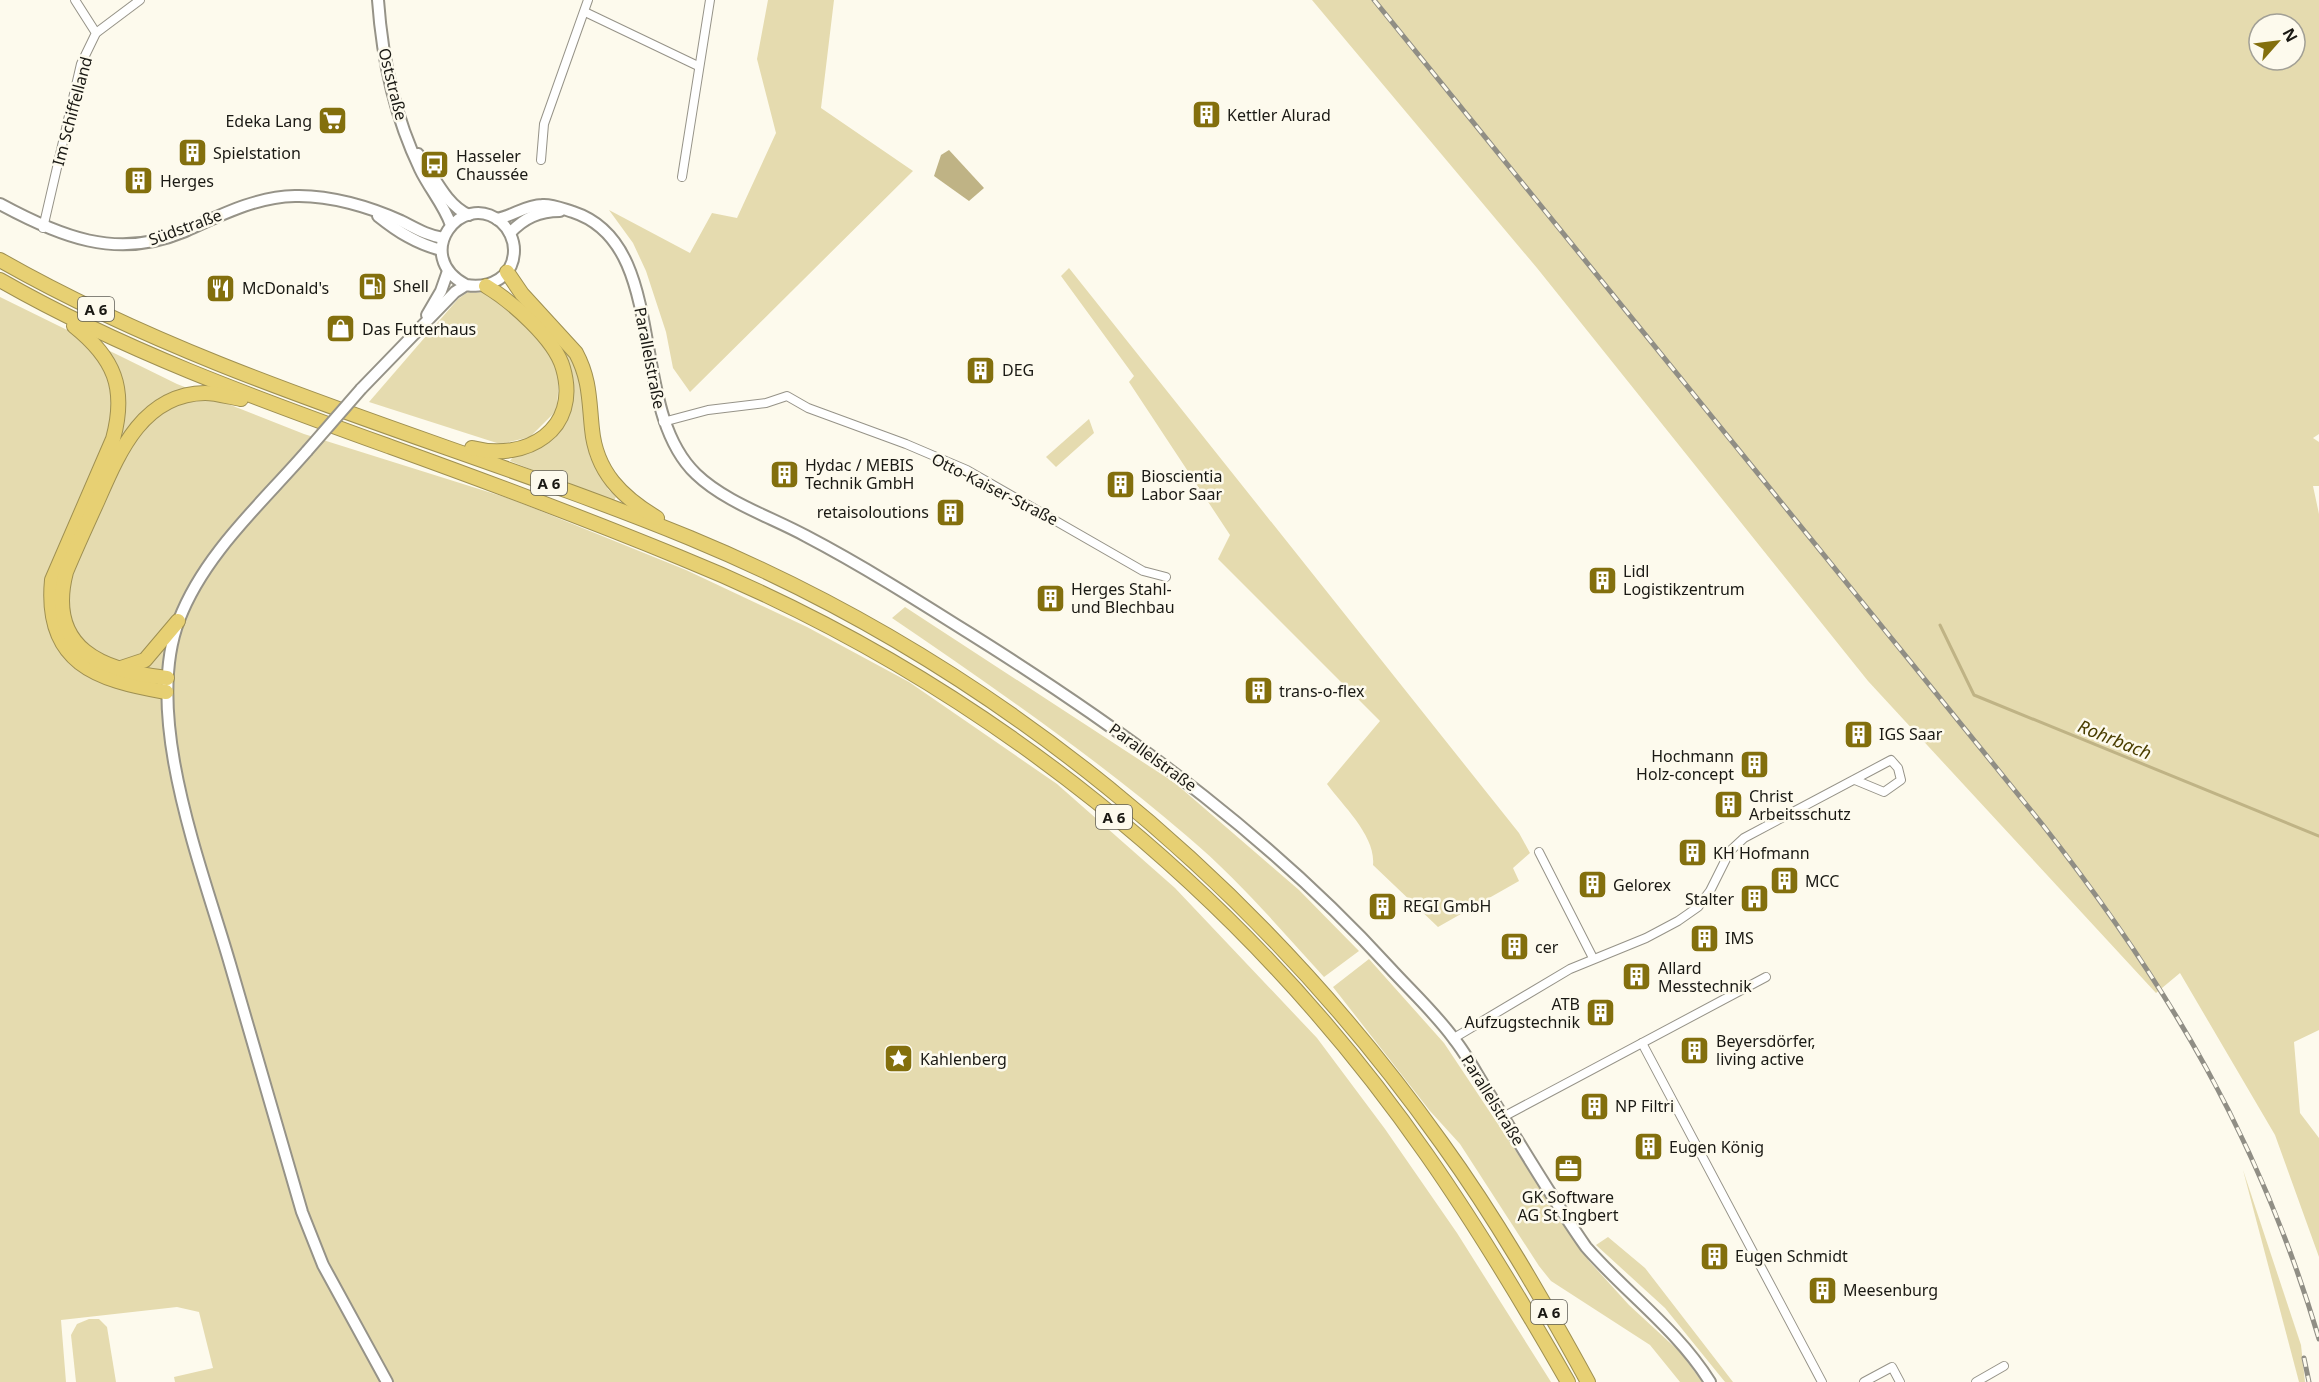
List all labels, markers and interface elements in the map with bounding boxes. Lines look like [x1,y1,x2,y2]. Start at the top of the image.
north arrow [2247,12,2307,72]
text: N [2277,24,2303,46]
street label: Oststraße [373,46,413,122]
street label: Im Schiffelland [47,54,97,168]
building icon: Kettler Alurad [1190,99,1222,131]
place label: Kettler Alurad [1227,104,1331,126]
supermarket icon: Edeka Lang [317,105,349,137]
place label: Edeka Lang [225,110,312,132]
building icon: Spielstation [176,137,208,169]
place label: Spielstation [213,142,301,164]
place label: Hasseler Chaussée [456,145,528,185]
bus stop icon: Hasseler Chaussée [419,149,451,181]
building icon: Herges [123,165,155,197]
place label: Herges [160,170,214,192]
street label: Südstraße [145,204,225,250]
fuel station icon: Shell [356,270,388,302]
restaurant icon: McDonald's [205,272,237,304]
place label: Shell [393,275,429,297]
place label: McDonald's [242,277,329,299]
road number: A 6 [78,297,114,321]
street label: Parallelstraße [629,305,671,411]
shop icon: Das Futterhaus [325,313,357,345]
place label: Das Futterhaus [362,318,476,340]
building icon: DEG [965,354,997,386]
place label: DEG [1002,359,1034,381]
street label: Otto-Kaiser-Straße [928,448,1062,530]
place label: Hydac / MEBIS Technik GmbH [805,454,914,494]
building icon: Hydac / MEBIS Technik GmbH [768,458,800,490]
place label: Bioscientia Labor Saar [1141,465,1222,505]
building icon: Bioscientia Labor Saar [1104,469,1136,501]
road number: A 6 [531,471,567,495]
building icon: retaisoloutions [934,496,966,528]
place label: retaisoloutions [817,501,929,523]
place label: Lidl Logistikzentrum [1623,560,1745,600]
building icon: Lidl Logistikzentrum [1586,564,1618,596]
place label: Herges Stahl- und Blechbau [1071,578,1175,618]
building icon: Herges Stahl- und Blechbau [1034,582,1066,614]
building icon: trans-o-flex [1242,675,1274,707]
place label: trans-o-flex [1279,680,1365,702]
water label: Rohrbach [2075,713,2155,765]
street label: Parallelstraße [1105,718,1201,796]
building icon: IGS Saar [1842,718,1874,750]
place label: IGS Saar [1879,723,1943,745]
place label: Hochmann Holz-concept [1636,745,1734,785]
building icon: Hochmann Holz-concept [1739,749,1771,781]
place label: Christ Arbeitsschutz [1749,785,1851,825]
building icon: Christ Arbeitsschutz [1712,789,1744,821]
road number: A 6 [1096,805,1132,829]
building icon: KH Hofmann [1676,837,1708,869]
place label: KH Hofmann [1713,842,1810,864]
building icon: MCC [1768,865,1800,897]
building icon: Gelorex [1576,869,1608,901]
place label: MCC [1805,870,1839,892]
place label: Gelorex [1613,874,1671,896]
building icon: Stalter [1739,883,1771,915]
place label: Stalter [1685,888,1734,910]
building icon: REGI GmbH [1366,890,1398,922]
place label: REGI GmbH [1403,895,1491,917]
building icon: IMS [1688,922,1720,954]
place label: IMS [1725,927,1754,949]
building icon: cer [1498,931,1530,963]
place label: cer [1535,936,1559,958]
place label: Allard Messtechnik [1658,957,1752,997]
building icon: Allard Messtechnik [1621,961,1653,993]
place label: ATB Aufzugstechnik [1465,993,1580,1033]
building icon: ATB Aufzugstechnik [1585,997,1617,1029]
place label: Beyersdörfer, living active [1716,1030,1816,1070]
building icon: Beyersdörfer, living active [1679,1034,1711,1066]
place icon: Kahlenberg [883,1043,915,1075]
place label: Kahlenberg [920,1048,1007,1070]
street label: Parallelstraße [1456,1050,1530,1150]
building icon: NP Filtri [1578,1090,1610,1122]
place label: NP Filtri [1615,1095,1674,1117]
building icon: Eugen König [1632,1131,1664,1163]
place label: Eugen König [1669,1136,1764,1158]
office icon: GK Software AG St Ingbert [1552,1153,1584,1185]
place label: GK Software AG St Ingbert [1518,1186,1619,1226]
building icon: Eugen Schmidt [1698,1240,1730,1272]
place label: Eugen Schmidt [1735,1245,1848,1267]
building icon: Meesenburg [1806,1274,1838,1306]
place label: Meesenburg [1843,1279,1938,1301]
road number: A 6 [1531,1300,1567,1324]

